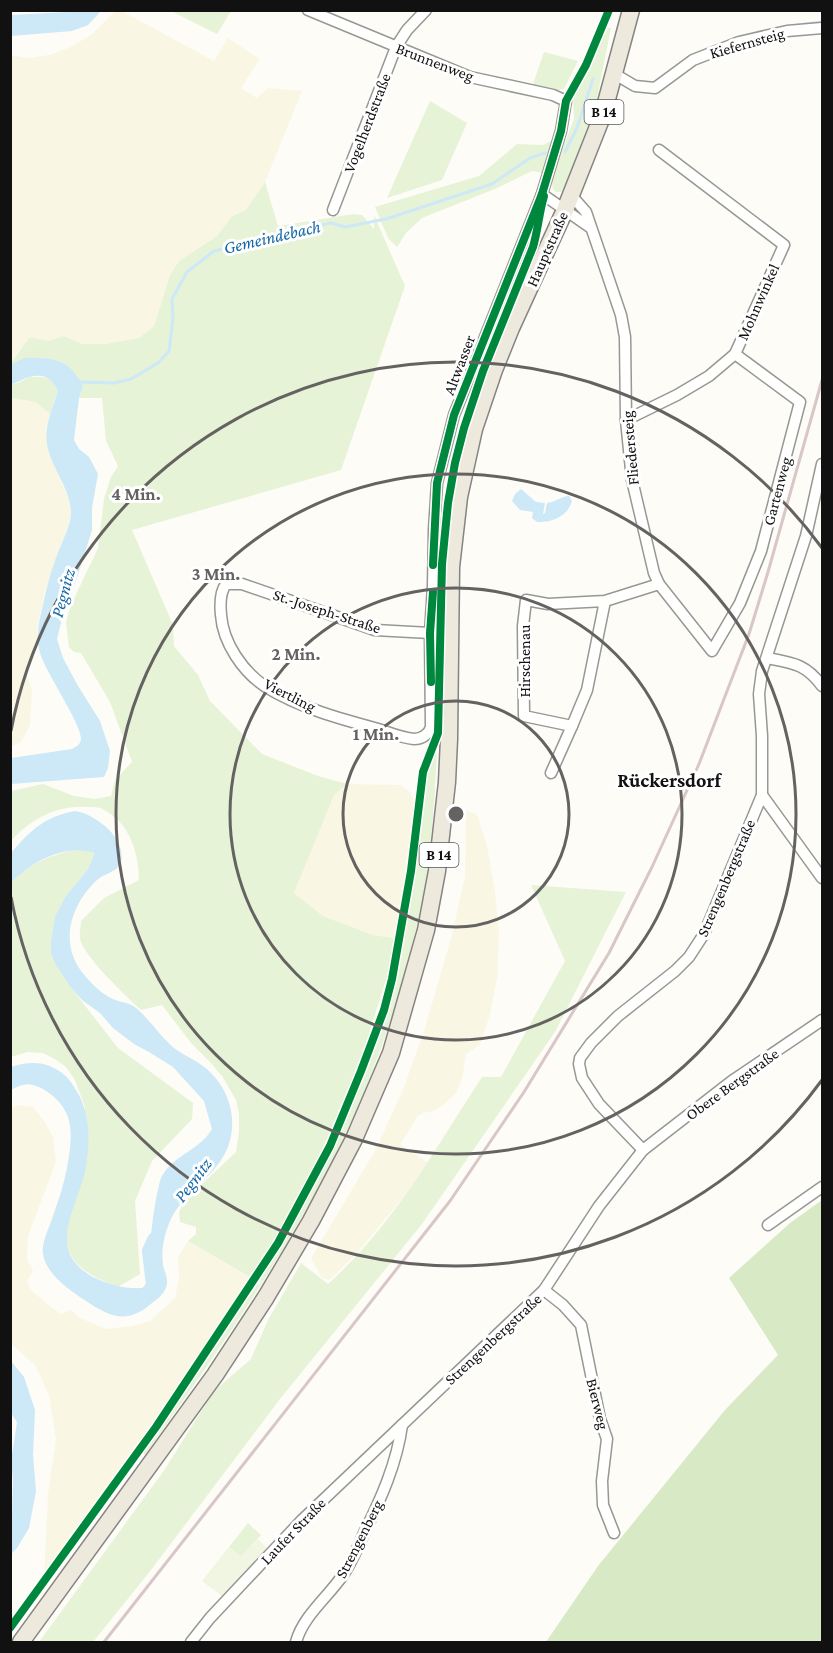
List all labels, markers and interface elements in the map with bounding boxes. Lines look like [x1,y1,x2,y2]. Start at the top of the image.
street label: Kiefernsteig [708,24,787,63]
street label: Brunnenweg [393,39,477,86]
street label: Vogelherdstraße [340,71,395,175]
road number: B 14 [584,100,624,124]
street label: Hauptstraße [523,209,572,290]
water label: Gemeindebach [222,216,323,258]
street label: Mohnwinkel [734,261,782,343]
street label: Altwasser [440,332,478,397]
street label: Fliedersteig [618,410,643,486]
street label: Gartenweg [760,455,795,527]
text: 4 Min. [111,484,161,504]
text: 3 Min. [192,564,240,584]
water label: Pegnitz [47,566,79,620]
street label: St.-Joseph-Straße [271,586,383,637]
street label: Hirschenau [516,624,533,698]
text: 2 Min. [272,644,320,664]
street label: Viertling [261,675,319,716]
text: 1 Min. [353,724,399,744]
district label: Rückersdorf [617,769,722,791]
centre of rings [446,804,466,824]
street label: Strengenbergstraße [694,817,759,940]
road number: B 14 [420,843,458,867]
street label: Obere Bergstraße [682,1045,782,1124]
water label: Pegnitz [170,1154,216,1206]
street label: Strengenbergstraße [441,1290,545,1389]
street label: Bierweg [582,1377,613,1432]
street label: Laufer Straße [257,1494,329,1568]
street label: Strengenberg [332,1497,387,1581]

